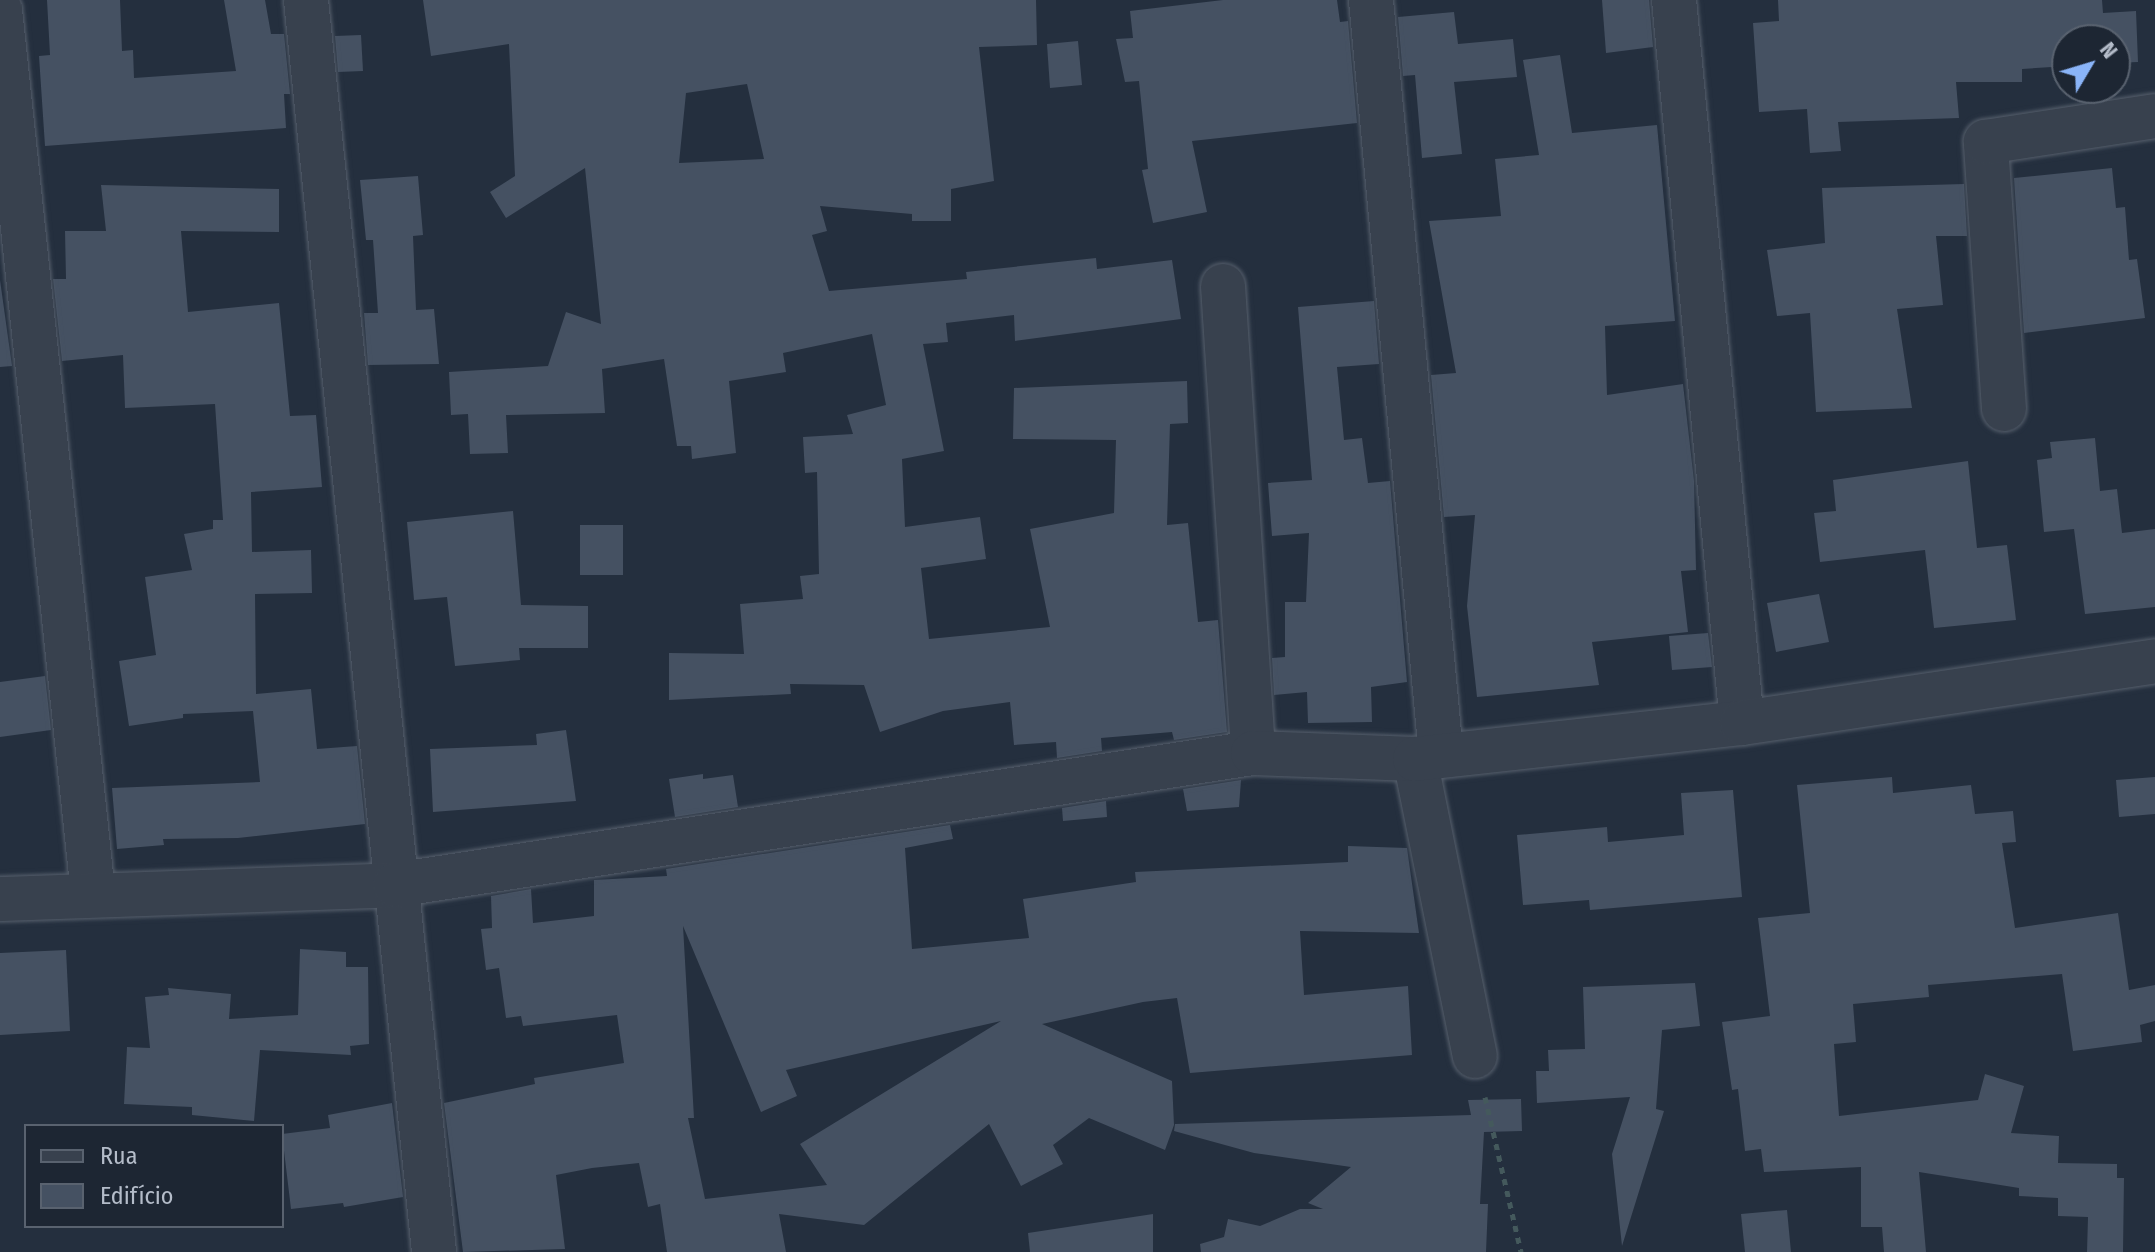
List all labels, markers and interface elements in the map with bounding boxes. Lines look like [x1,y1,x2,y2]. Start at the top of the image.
north arrow [2051,24,2131,104]
text: N [2094,37,2123,64]
legend [24,1124,284,1228]
text: Rua [100,1142,137,1170]
text: Edifício [100,1182,173,1210]

